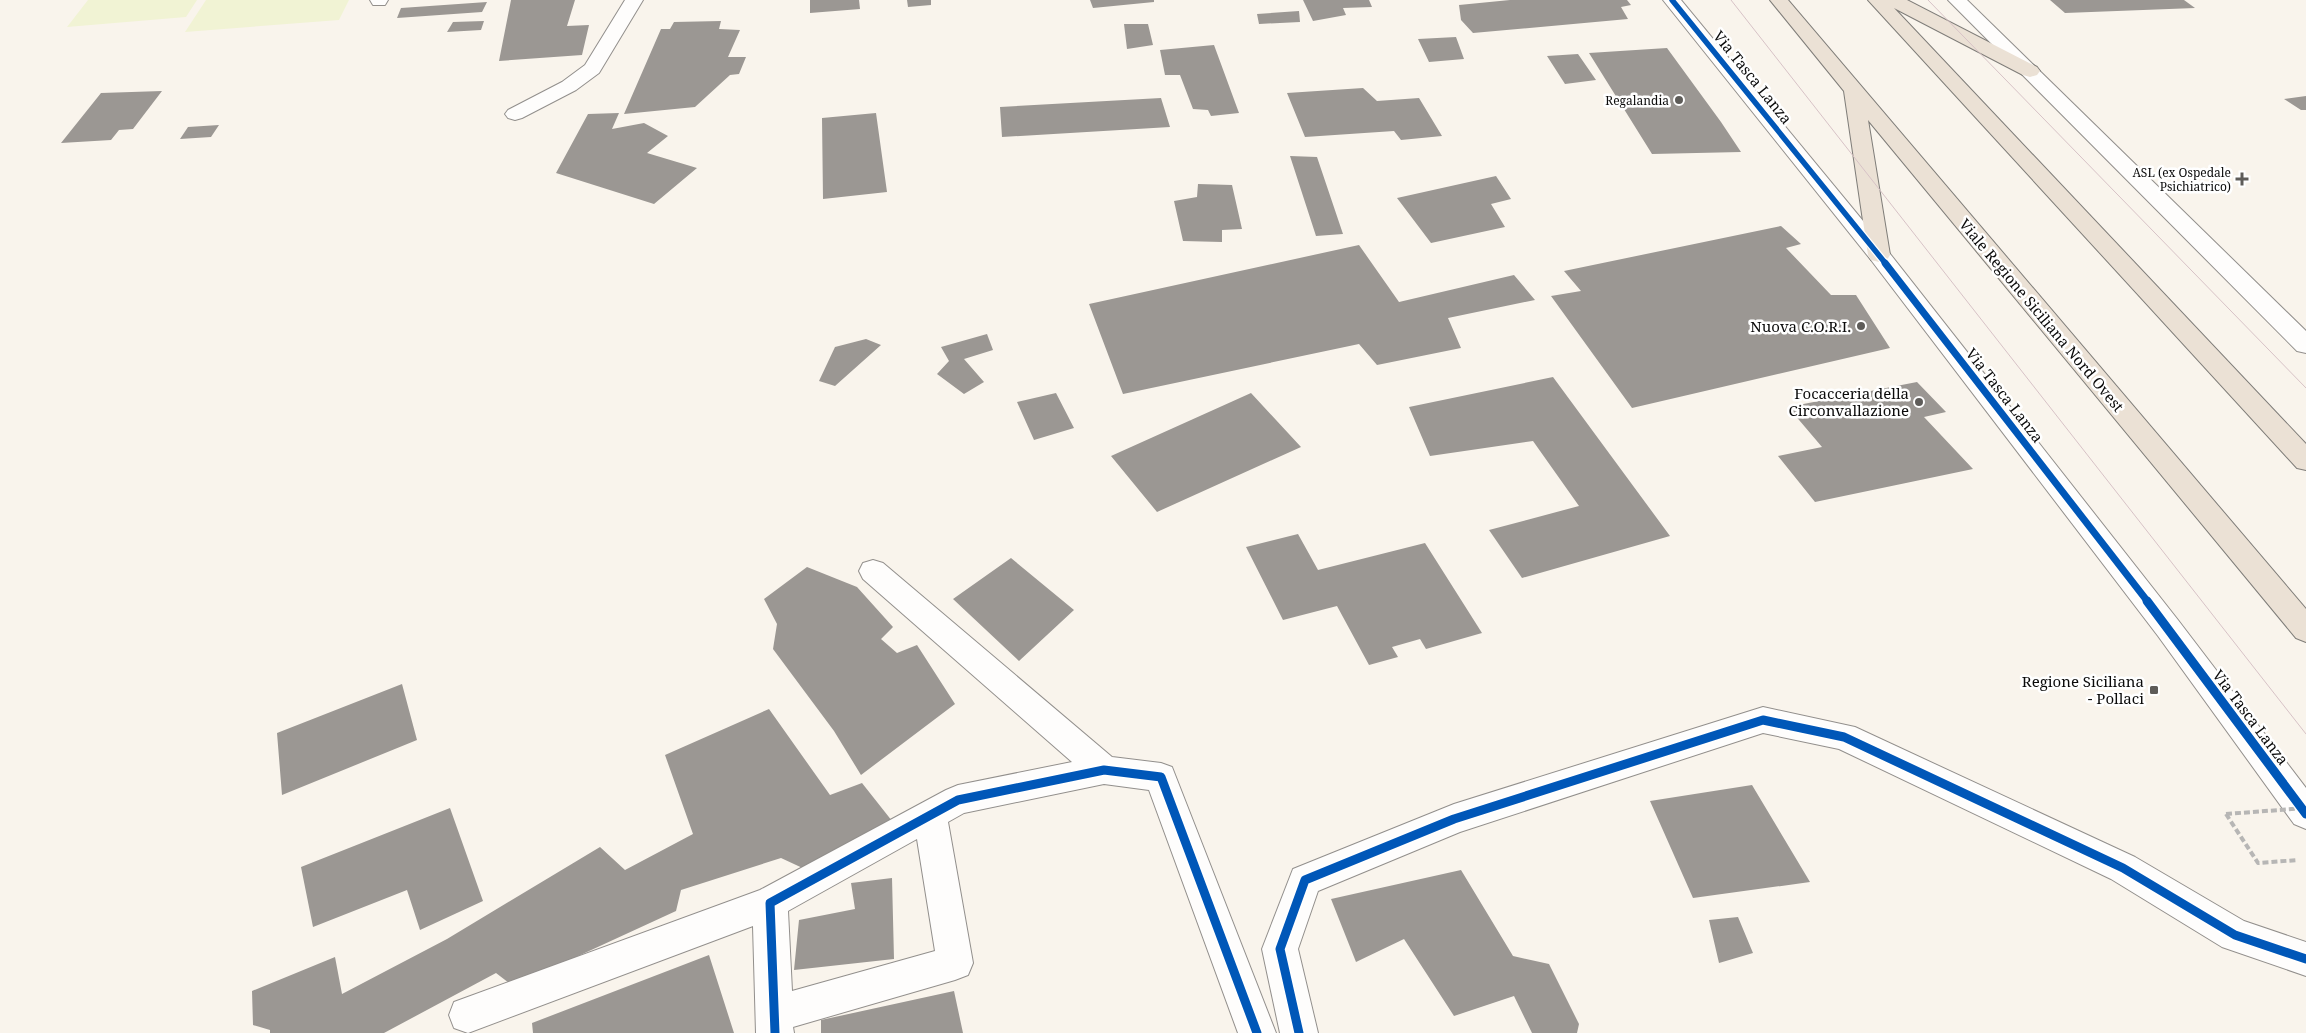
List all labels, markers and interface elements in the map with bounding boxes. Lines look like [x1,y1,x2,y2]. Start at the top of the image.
street label: Via Tasca Lanza [1709,26,1797,128]
place label: Regalandia [1605,92,1669,109]
marker: Regalandia [1673,94,1685,106]
place label: ASL (ex Ospedale Psichiatrico) [2132,164,2231,195]
marker: ASL (ex Ospedale Psichiatrico) [2235,172,2249,186]
street label: Viale Regione Siciliana Nord Ovest [1955,214,2129,416]
place label: Nuova C.O.R.I. [1750,316,1851,336]
marker: Nuova C.O.R.I. [1855,320,1867,332]
street label: Via Tasca Lanza [1962,344,2048,446]
place label: Focacceria della Circonvallazione [1789,383,1909,420]
marker: Focacceria della Circonvallazione [1913,396,1925,408]
street label: Via Tasca Lanza [2209,665,2293,769]
place label: Regione Siciliana - Pollaci [2022,671,2144,708]
marker: Regione Siciliana - Pollaci [2148,684,2160,696]

